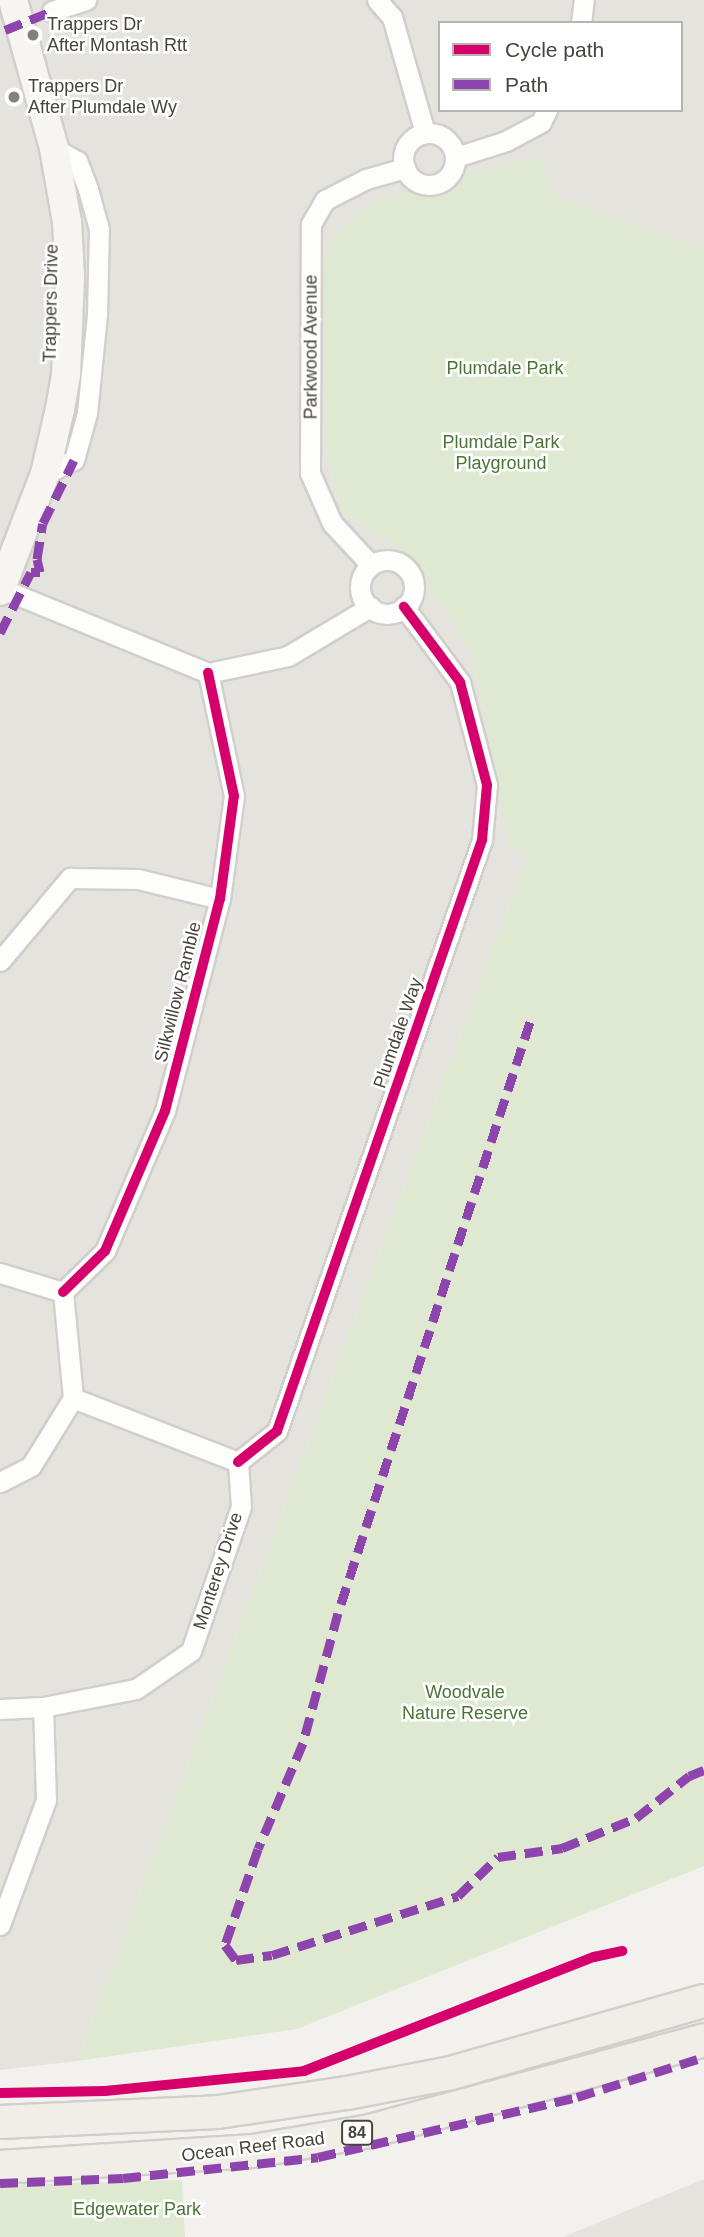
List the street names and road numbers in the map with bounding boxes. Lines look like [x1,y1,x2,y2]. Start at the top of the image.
street label: Trappers Drive [39,244,63,362]
street label: Parkwood Avenue [300,274,322,420]
street label: Silkwillow Ramble [150,920,206,1064]
street label: Plumdale Way [369,975,427,1091]
street label: Monterey Drive [189,1510,247,1632]
road number: 84 [340,2120,374,2146]
street label: Ocean Reef Road [180,2128,326,2166]

